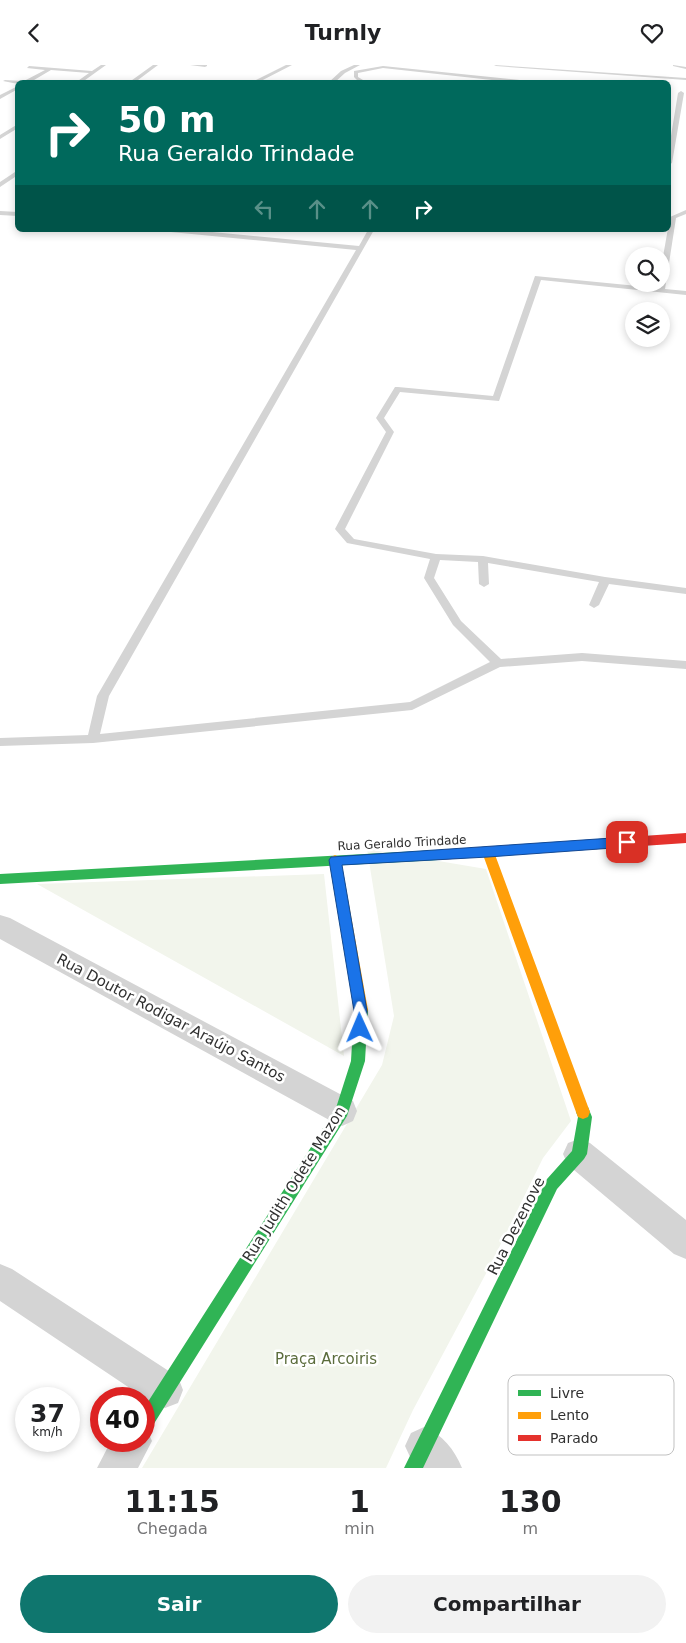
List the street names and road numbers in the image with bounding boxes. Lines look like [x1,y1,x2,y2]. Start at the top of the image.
street label: Rua Geraldo Trindade [337,833,467,853]
street label: Rua Doutor Rodigar Araújo Santos [54,950,288,1086]
street label: Rua Judith Odete Mazon [239,1103,349,1265]
street label: Rua Dezenove [483,1174,549,1278]

